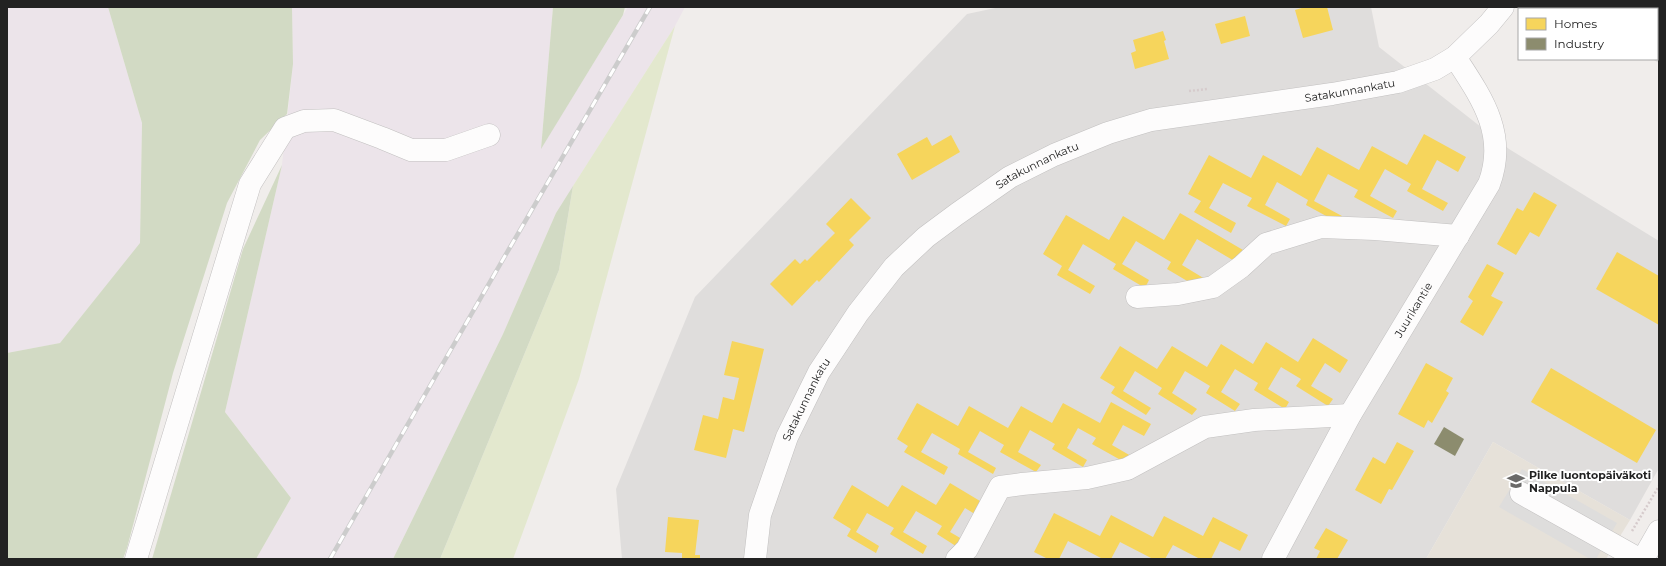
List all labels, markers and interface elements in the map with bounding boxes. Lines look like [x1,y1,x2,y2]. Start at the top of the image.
legend [1518,8,1658,60]
text: Homes [1554,16,1597,31]
text: Industry [1554,36,1604,51]
street label: Satakunnankatu [1304,76,1396,105]
street label: Satakunnankatu [993,139,1081,192]
street label: Juurikantie [1391,279,1435,341]
street label: Satakunnankatu [779,355,833,443]
place label: Pilke luontopäiväkoti Nappula [1529,468,1651,495]
school or university icon: Pilke luontopäiväkoti Nappula [1506,471,1526,491]

